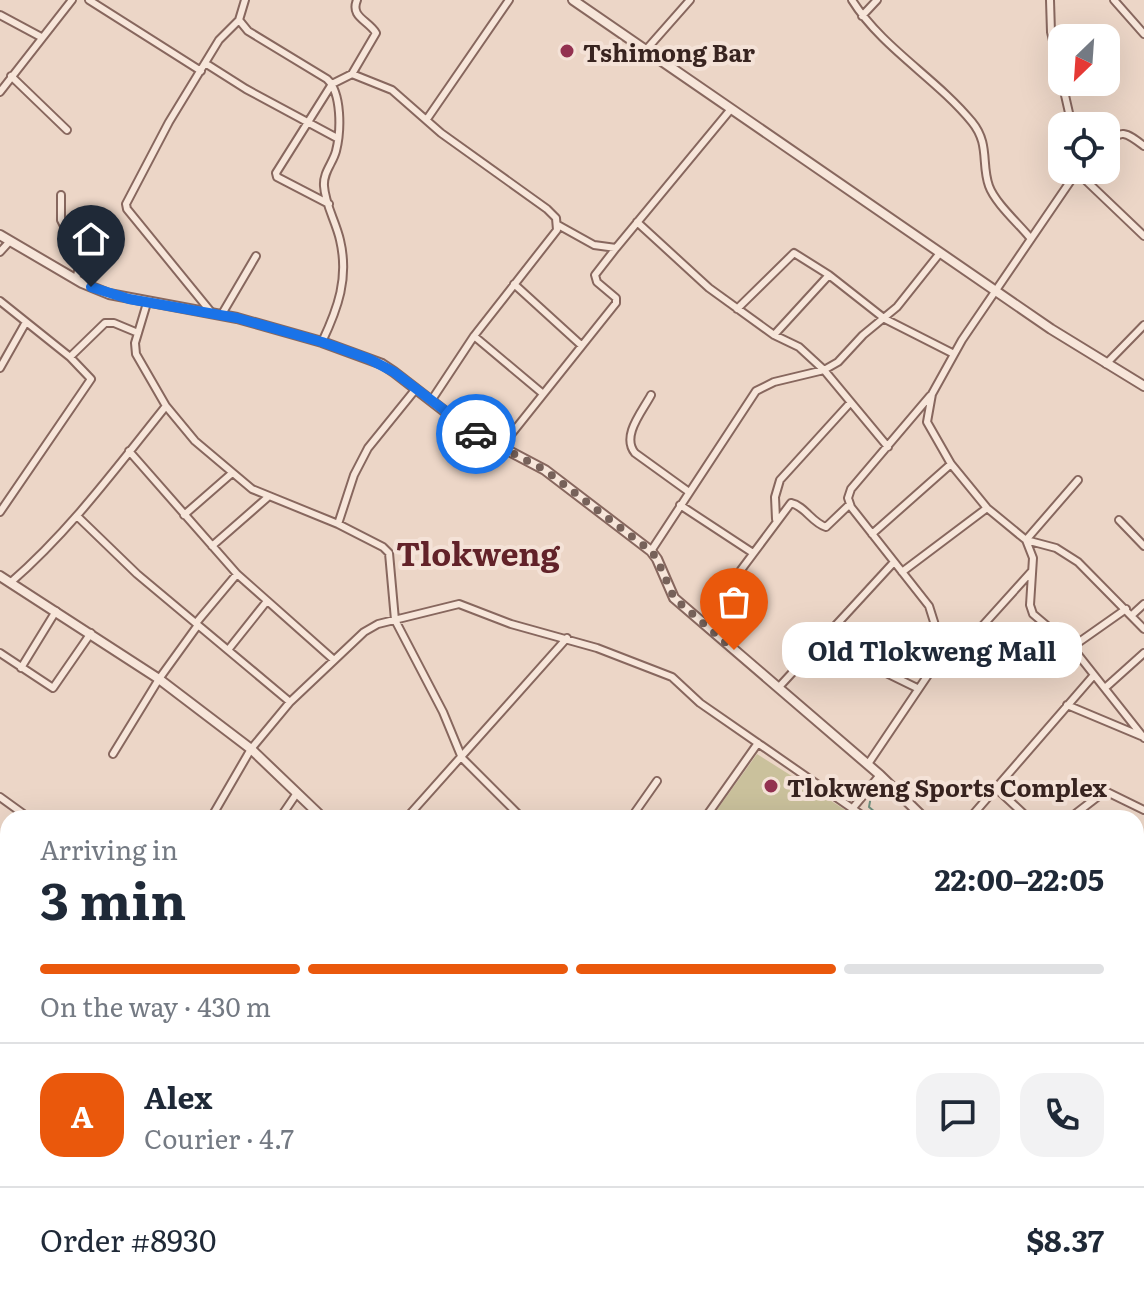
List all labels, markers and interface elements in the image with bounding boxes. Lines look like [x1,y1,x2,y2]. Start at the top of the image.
north arrow [1048,24,1120,96]
map controls [1048,24,1120,184]
place label: Tshimong Bar [583,34,755,69]
marker: Tshimong Bar [558,42,576,60]
button: locate [1048,112,1120,184]
pin [57,205,125,287]
icon: home [69,217,113,261]
courier [436,394,516,474]
icon: car [454,412,498,456]
district label: Tlokweng [396,528,560,576]
pin [700,568,768,650]
icon: bag [712,580,756,624]
callout: Old Tlokweng Mall [782,622,1082,678]
text: Old Tlokweng Mall [807,630,1057,669]
place label: Tlokweng Sports Complex [787,769,1108,804]
marker: Tlokweng Sports Complex [762,777,780,795]
text: Arriving in [40,829,178,868]
text: 22:00–22:05 [934,856,1104,900]
text: 3 min [40,859,186,936]
text: On the way · 430 m [40,986,271,1025]
button: chat [916,1073,1000,1157]
button: phone [1020,1073,1104,1157]
text: Alex [144,1074,212,1118]
text: A [71,1093,93,1137]
text: Courier · 4.7 [144,1118,294,1157]
text: Order #8930 [40,1217,216,1261]
text: $8.37 [1026,1217,1104,1261]

